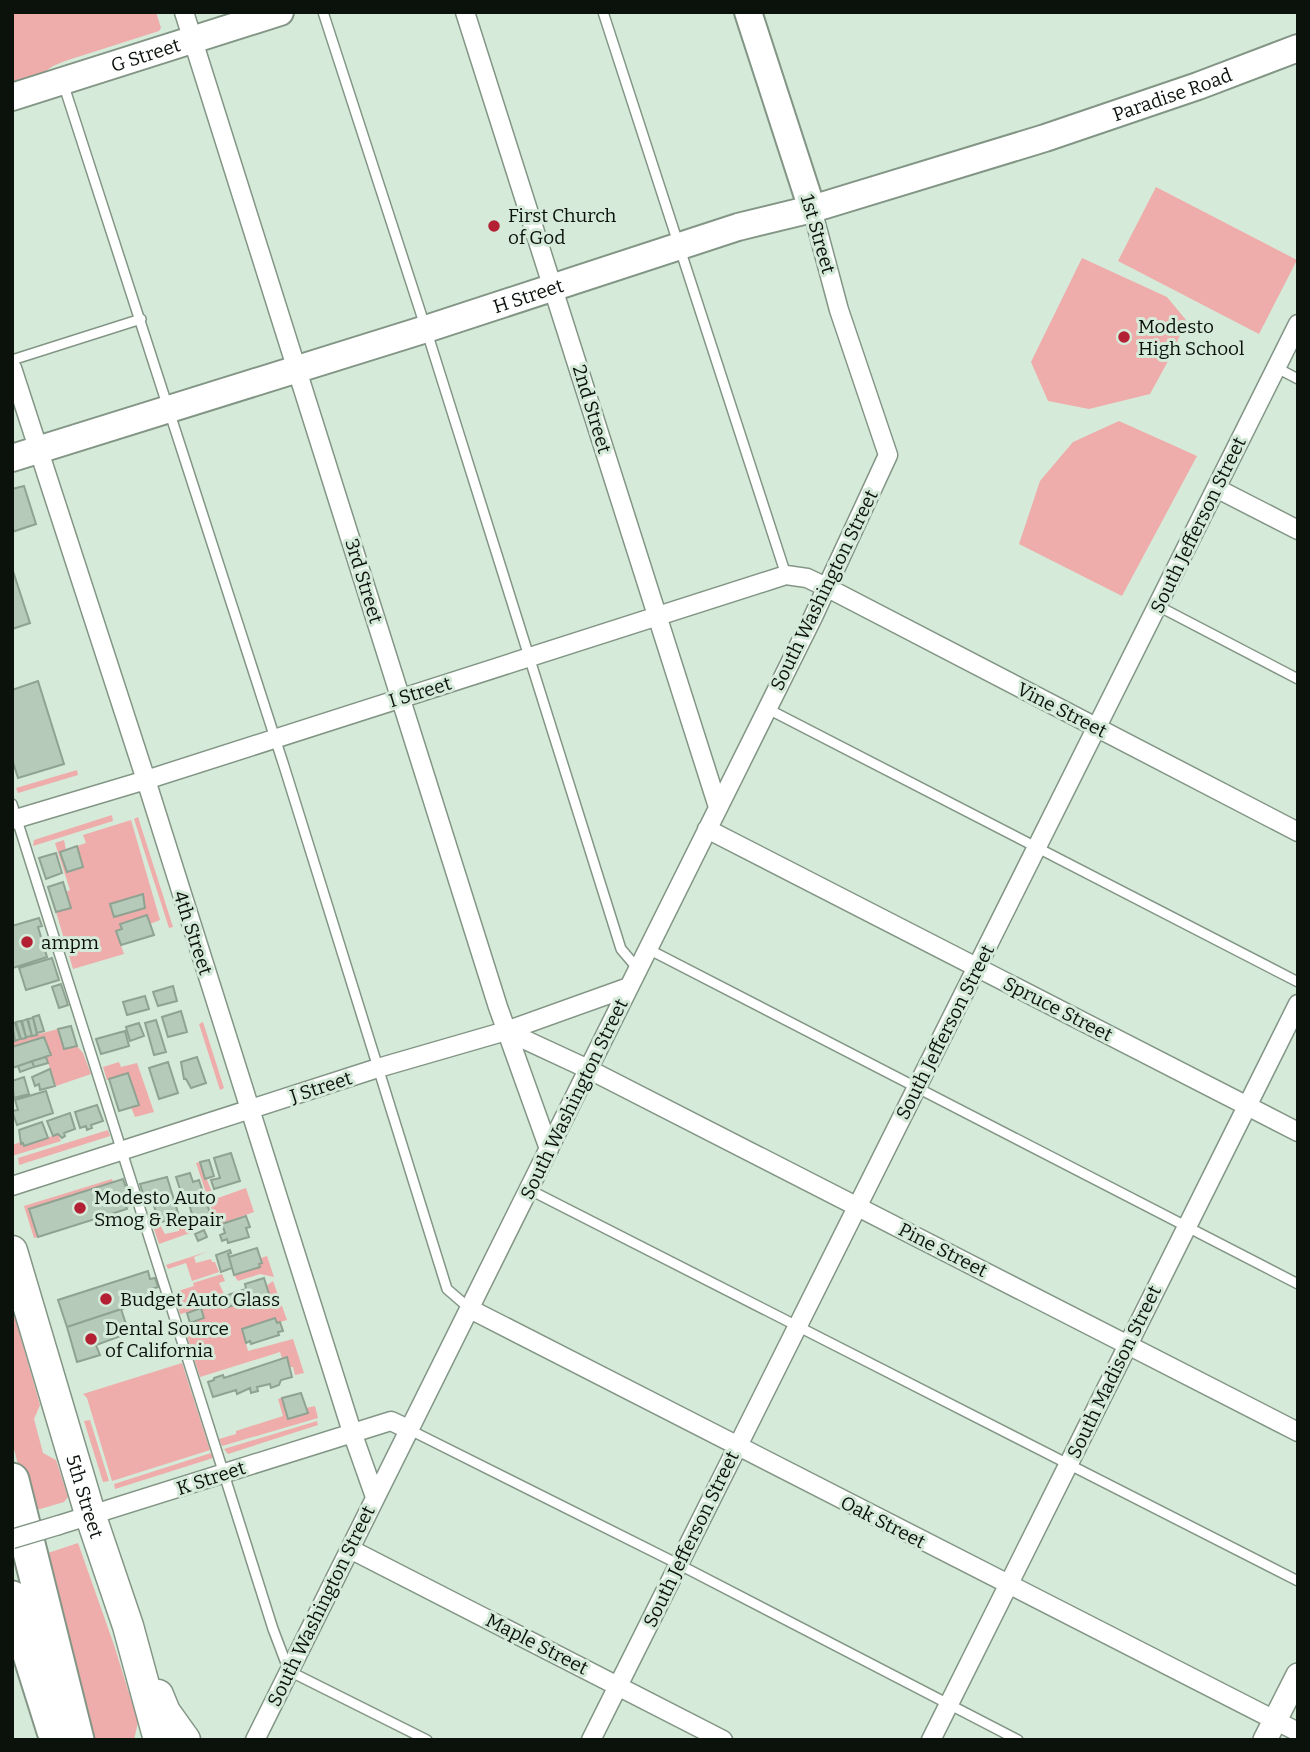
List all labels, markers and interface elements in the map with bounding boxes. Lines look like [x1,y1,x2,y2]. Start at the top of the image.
street label: G Street [108,33,183,76]
street label: Paradise Road [1110,63,1235,126]
street label: 1st Street [796,192,840,276]
place label: First Church of God [508,204,617,249]
marker: First Church of God [486,218,502,234]
street label: H Street [490,273,566,318]
place label: Modesto High School [1138,315,1244,360]
marker: Modesto High School [1116,329,1132,345]
street label: 2nd Street [568,362,616,456]
street label: South Jefferson Street [1145,433,1251,617]
street label: South Washington Street [765,486,883,694]
street label: 3rd Street [340,536,388,626]
street label: I Street [386,672,454,712]
street label: Vine Street [1013,678,1111,743]
street label: 4th Street [169,888,217,978]
place label: ampm [41,931,99,954]
marker: ampm [19,934,35,950]
street label: South Jefferson Street [891,941,999,1123]
street label: Spruce Street [1000,972,1117,1046]
street label: South Washington Street [515,995,633,1203]
street label: J Street [286,1066,355,1108]
place label: Modesto Auto Smog & Repair [94,1186,224,1231]
marker: Modesto Auto Smog & Repair [72,1200,88,1216]
street label: Pine Street [895,1218,991,1282]
street label: South Madison Street [1062,1282,1166,1462]
place label: Budget Auto Glass [120,1288,280,1311]
marker: Budget Auto Glass [98,1291,114,1307]
place label: Dental Source of California [105,1317,229,1362]
marker: Dental Source of California [83,1331,99,1347]
street label: South Jefferson Street [638,1447,744,1631]
street label: 5th Street [62,1452,109,1541]
street label: K Street [174,1456,248,1500]
street label: Oak Street [837,1491,929,1553]
street label: South Washington Street [262,1502,380,1710]
street label: Maple Street [482,1608,592,1680]

